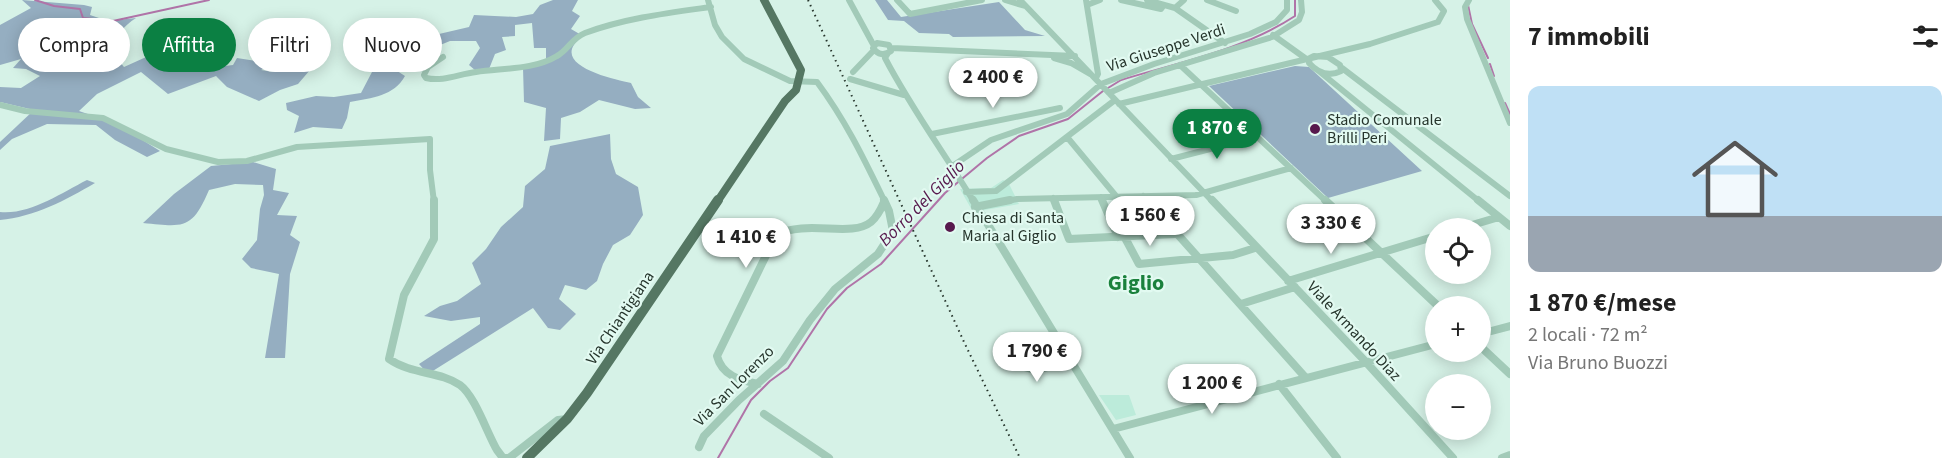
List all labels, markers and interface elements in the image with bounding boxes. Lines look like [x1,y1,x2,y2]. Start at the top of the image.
chip: Compra [18,18,130,72]
chip: Affitta [142,18,236,72]
chip: Filtri [248,18,331,72]
chip: Nuovo [343,18,442,72]
street label: Via Giuseppe Verdi [1104,18,1228,78]
text: 7 immobili [1528,18,1650,55]
icon: filters [1909,20,1942,53]
pin: 2 400 € [938,58,1048,109]
text: 2 400 € [963,63,1023,91]
pin: 1 870 € [1162,109,1272,160]
place label: Stadio Comunale Brilli Peri [1327,109,1442,149]
text: 1 870 € [1187,114,1247,142]
marker: Stadio Comunale Brilli Peri [1308,122,1322,136]
icon: home [1681,125,1789,233]
water label: Borro del Giglio [873,154,971,252]
pin: 1 560 € [1095,196,1205,247]
text: 1 560 € [1120,201,1180,229]
pin: 3 330 € [1276,204,1386,255]
place label: Chiesa di Santa Maria al Giglio [962,207,1064,247]
text: 3 330 € [1301,209,1361,237]
pin: 1 410 € [691,218,801,269]
map controls [1425,218,1491,440]
button: locate [1425,218,1491,284]
marker: Chiesa di Santa Maria al Giglio [943,220,957,234]
text: 1 410 € [716,223,776,251]
street label: Via Chiantigiana [581,267,659,369]
district label: Giglio [1108,267,1164,299]
street label: Viale Armando Diaz [1302,276,1406,386]
text: 1 870 €/mese [1528,284,1677,321]
button: + [1425,296,1491,362]
text: 2 locali · 72 m² [1528,321,1648,349]
pin: 1 790 € [982,332,1092,383]
text: 1 790 € [1007,337,1067,365]
street label: Via San Lorenzo [689,341,779,431]
text: Via Bruno Buozzi [1528,349,1668,377]
pin: 1 200 € [1157,364,1267,415]
text: 1 200 € [1182,369,1242,397]
button: − [1425,374,1491,440]

